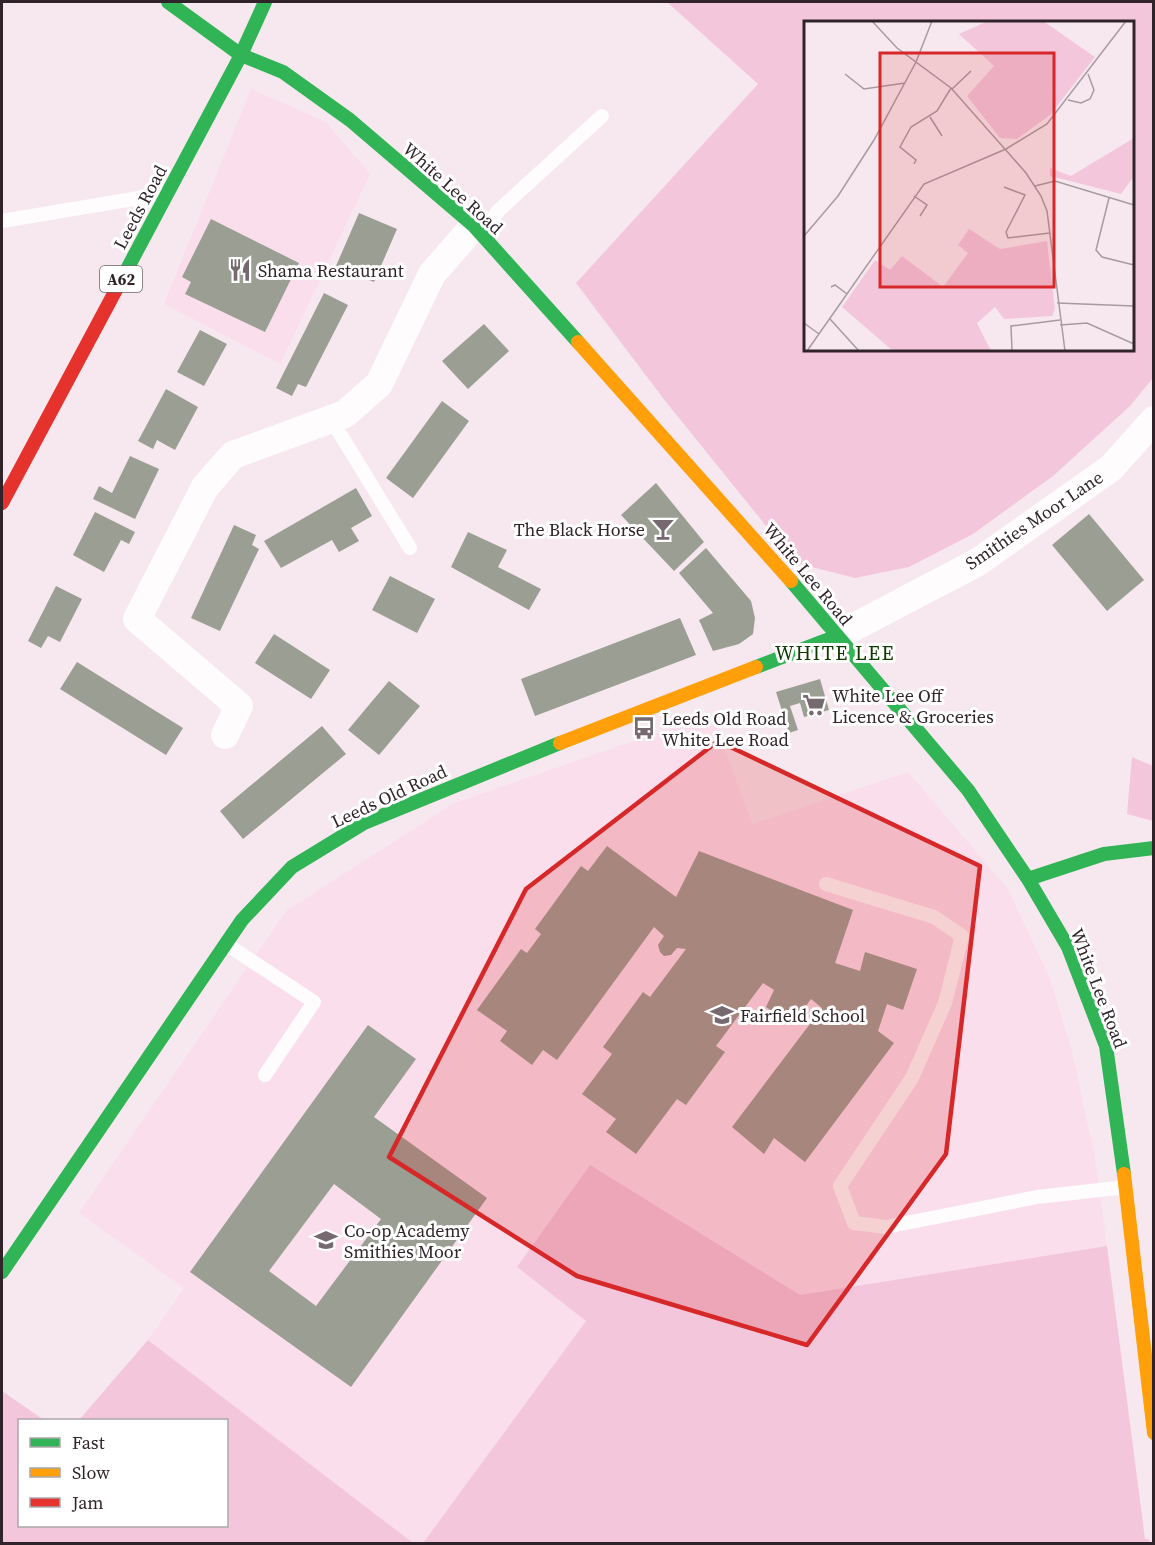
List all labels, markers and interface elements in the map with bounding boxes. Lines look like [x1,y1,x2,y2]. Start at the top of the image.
inset map [804,21,1134,351]
street label: White Lee Road [398,136,508,240]
street label: Leeds Road [107,160,173,254]
restaurant icon: Shama Restaurant [227,257,253,283]
place label: Shama Restaurant [258,258,404,283]
road number: A62 [100,266,142,292]
street label: Smithies Moor Lane [960,465,1108,575]
bar icon: The Black Horse [650,516,676,542]
place label: The Black Horse [514,517,645,542]
street label: White Lee Road [758,517,858,631]
district label: WHITE LEE [775,639,895,667]
place label: White Lee Off Licence & Groceries [832,683,994,729]
supermarket icon: White Lee Off Licence & Groceries [801,692,827,718]
place label: Leeds Old Road White Lee Road [662,706,789,752]
bus stop icon: Leeds Old Road White Lee Road [631,715,657,741]
street label: Leeds Old Road [327,758,451,834]
street label: White Lee Road [1065,924,1133,1052]
school or university icon: Fairfield School [709,1002,735,1028]
place label: Fairfield School [740,1003,865,1028]
place label: Co-op Academy Smithies Moor [344,1218,470,1264]
school or university icon: Co-op Academy Smithies Moor [313,1227,339,1253]
legend [18,1419,228,1527]
text: Fast [72,1430,105,1455]
text: Slow [72,1460,110,1485]
text: Jam [71,1490,104,1515]

